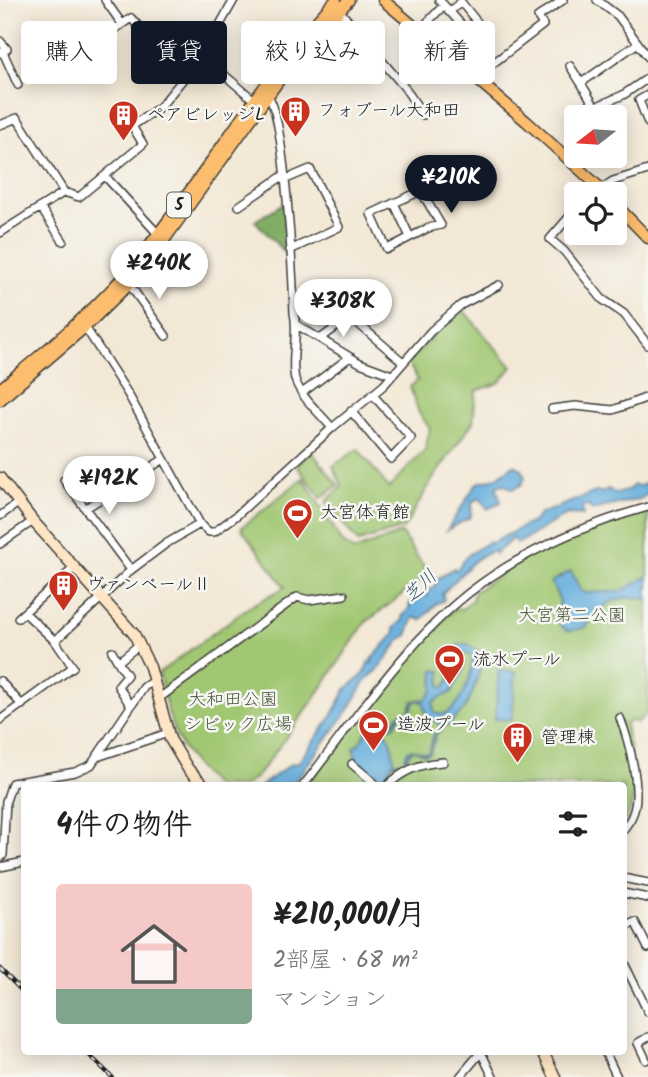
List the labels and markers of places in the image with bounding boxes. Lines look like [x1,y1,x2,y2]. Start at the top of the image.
building icon: フォブール大和田 [278,94,312,138]
place label: フォブール大和田 [318,97,460,126]
building icon: ペアビレッジL [107,98,141,142]
place label: ペアビレッジL [147,101,265,130]
pin: ¥210K [402,156,500,215]
pin: ¥240K [110,242,208,301]
pin: ¥308K [294,280,392,339]
pin: ¥192K [60,456,158,516]
sports icon: 大宮体育館 [280,496,314,540]
place label: 大宮体育館 [320,499,410,528]
building icon: ヴァンベールⅡ [46,568,80,612]
place label: ヴァンベールⅡ [86,571,211,600]
sports icon: 流水プール [433,643,467,687]
place label: 流水プール [473,646,561,675]
sports icon: 造波プール [357,708,391,752]
place label: 造波プール [397,711,485,740]
building icon: 管理棟 [501,721,535,765]
place label: 管理棟 [541,724,595,753]

